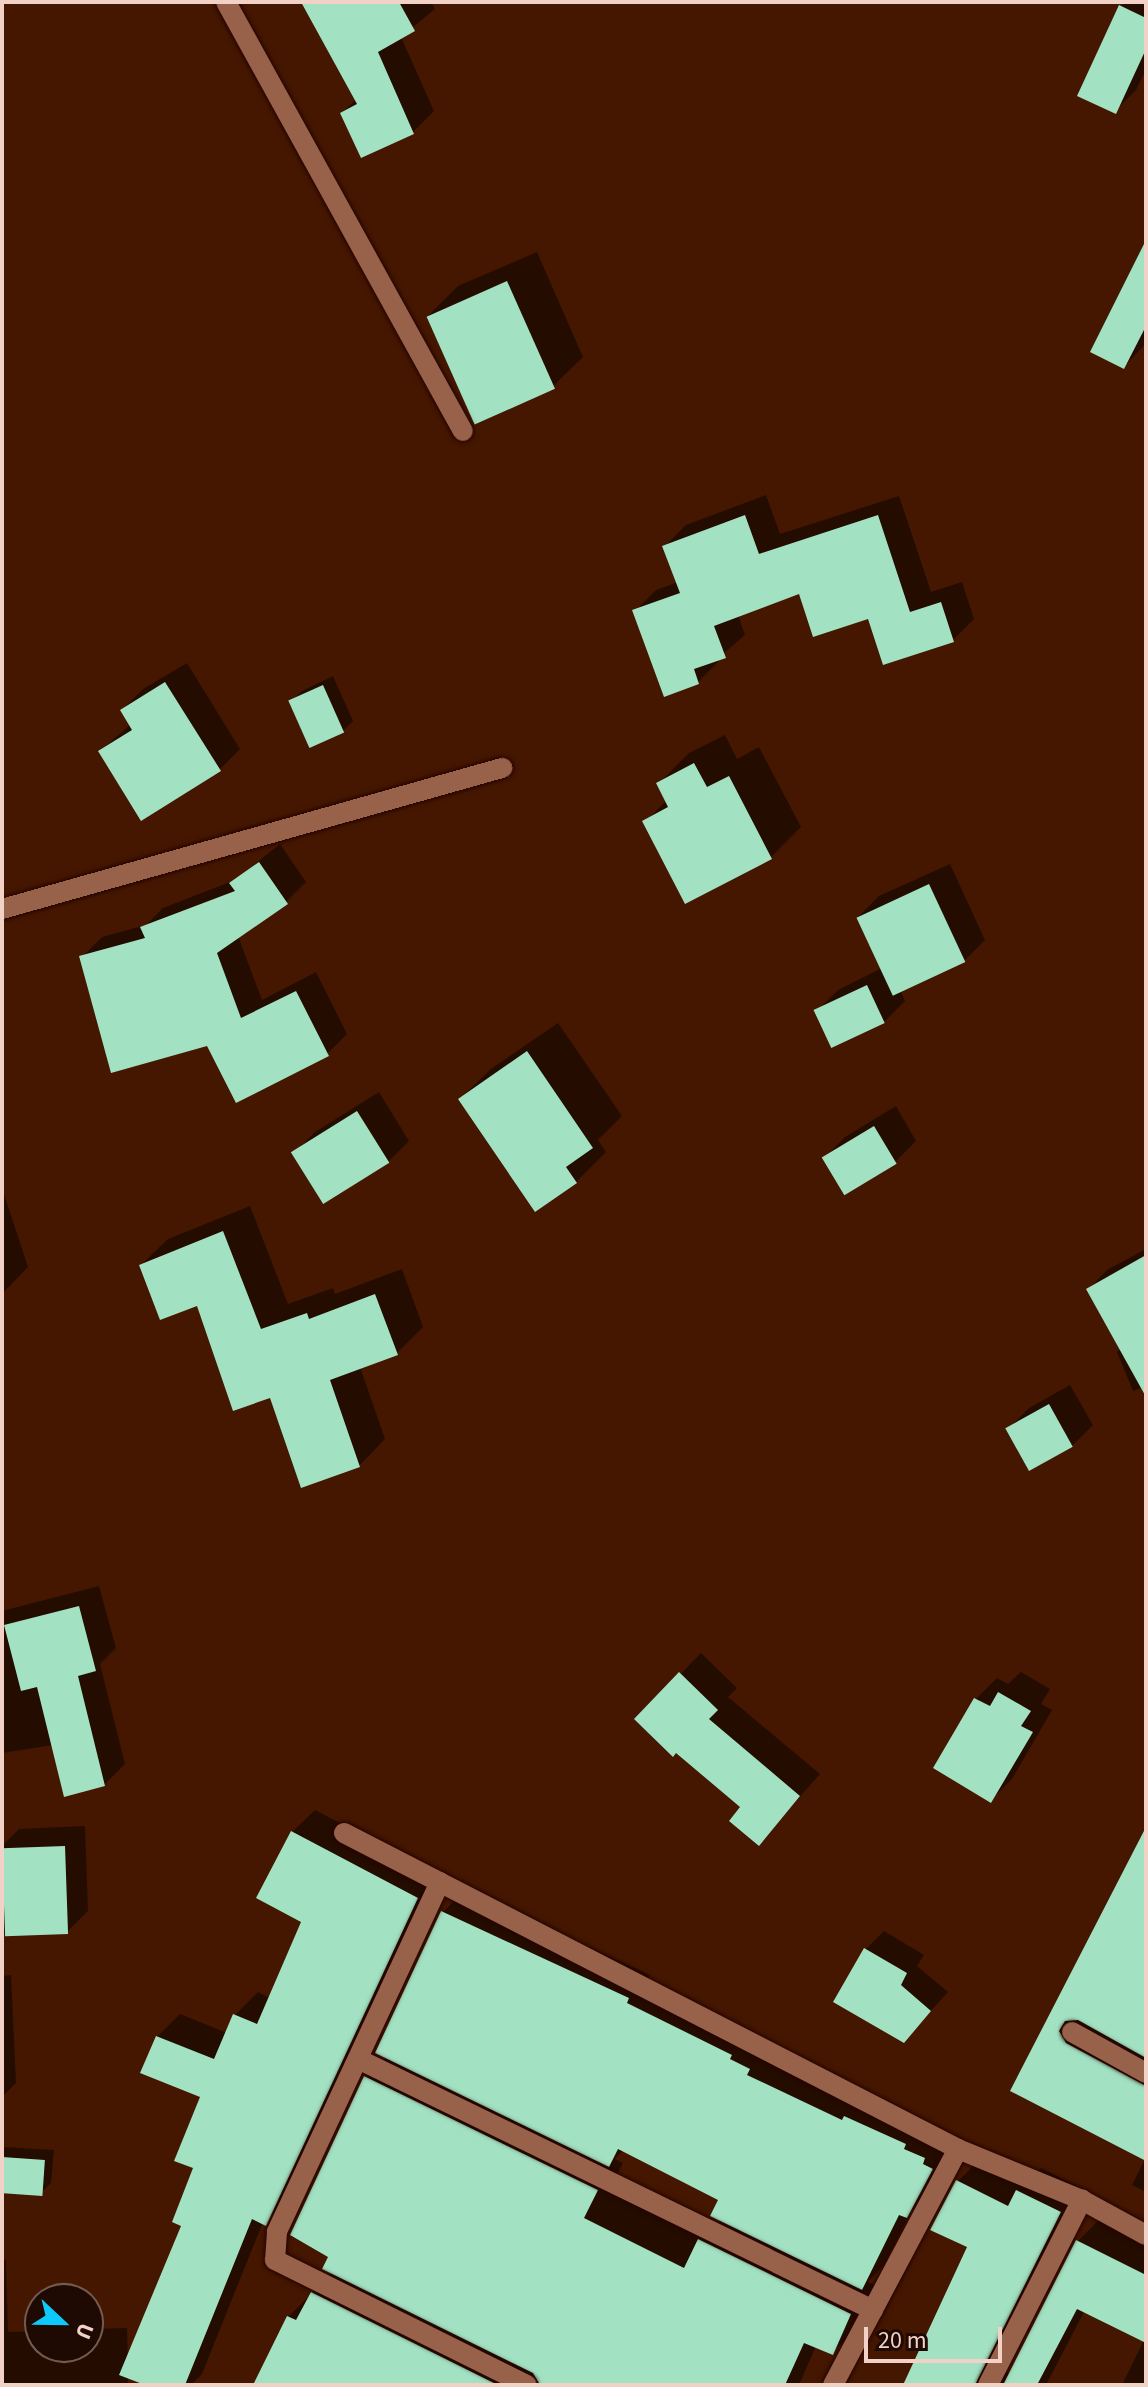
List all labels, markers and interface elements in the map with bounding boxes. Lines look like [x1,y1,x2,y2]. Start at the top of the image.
north arrow [24,2283,104,2363]
scale bar [868,2311,1006,2361]
text: U [67,2318,102,2344]
text: 20 m [878,2323,927,2358]

